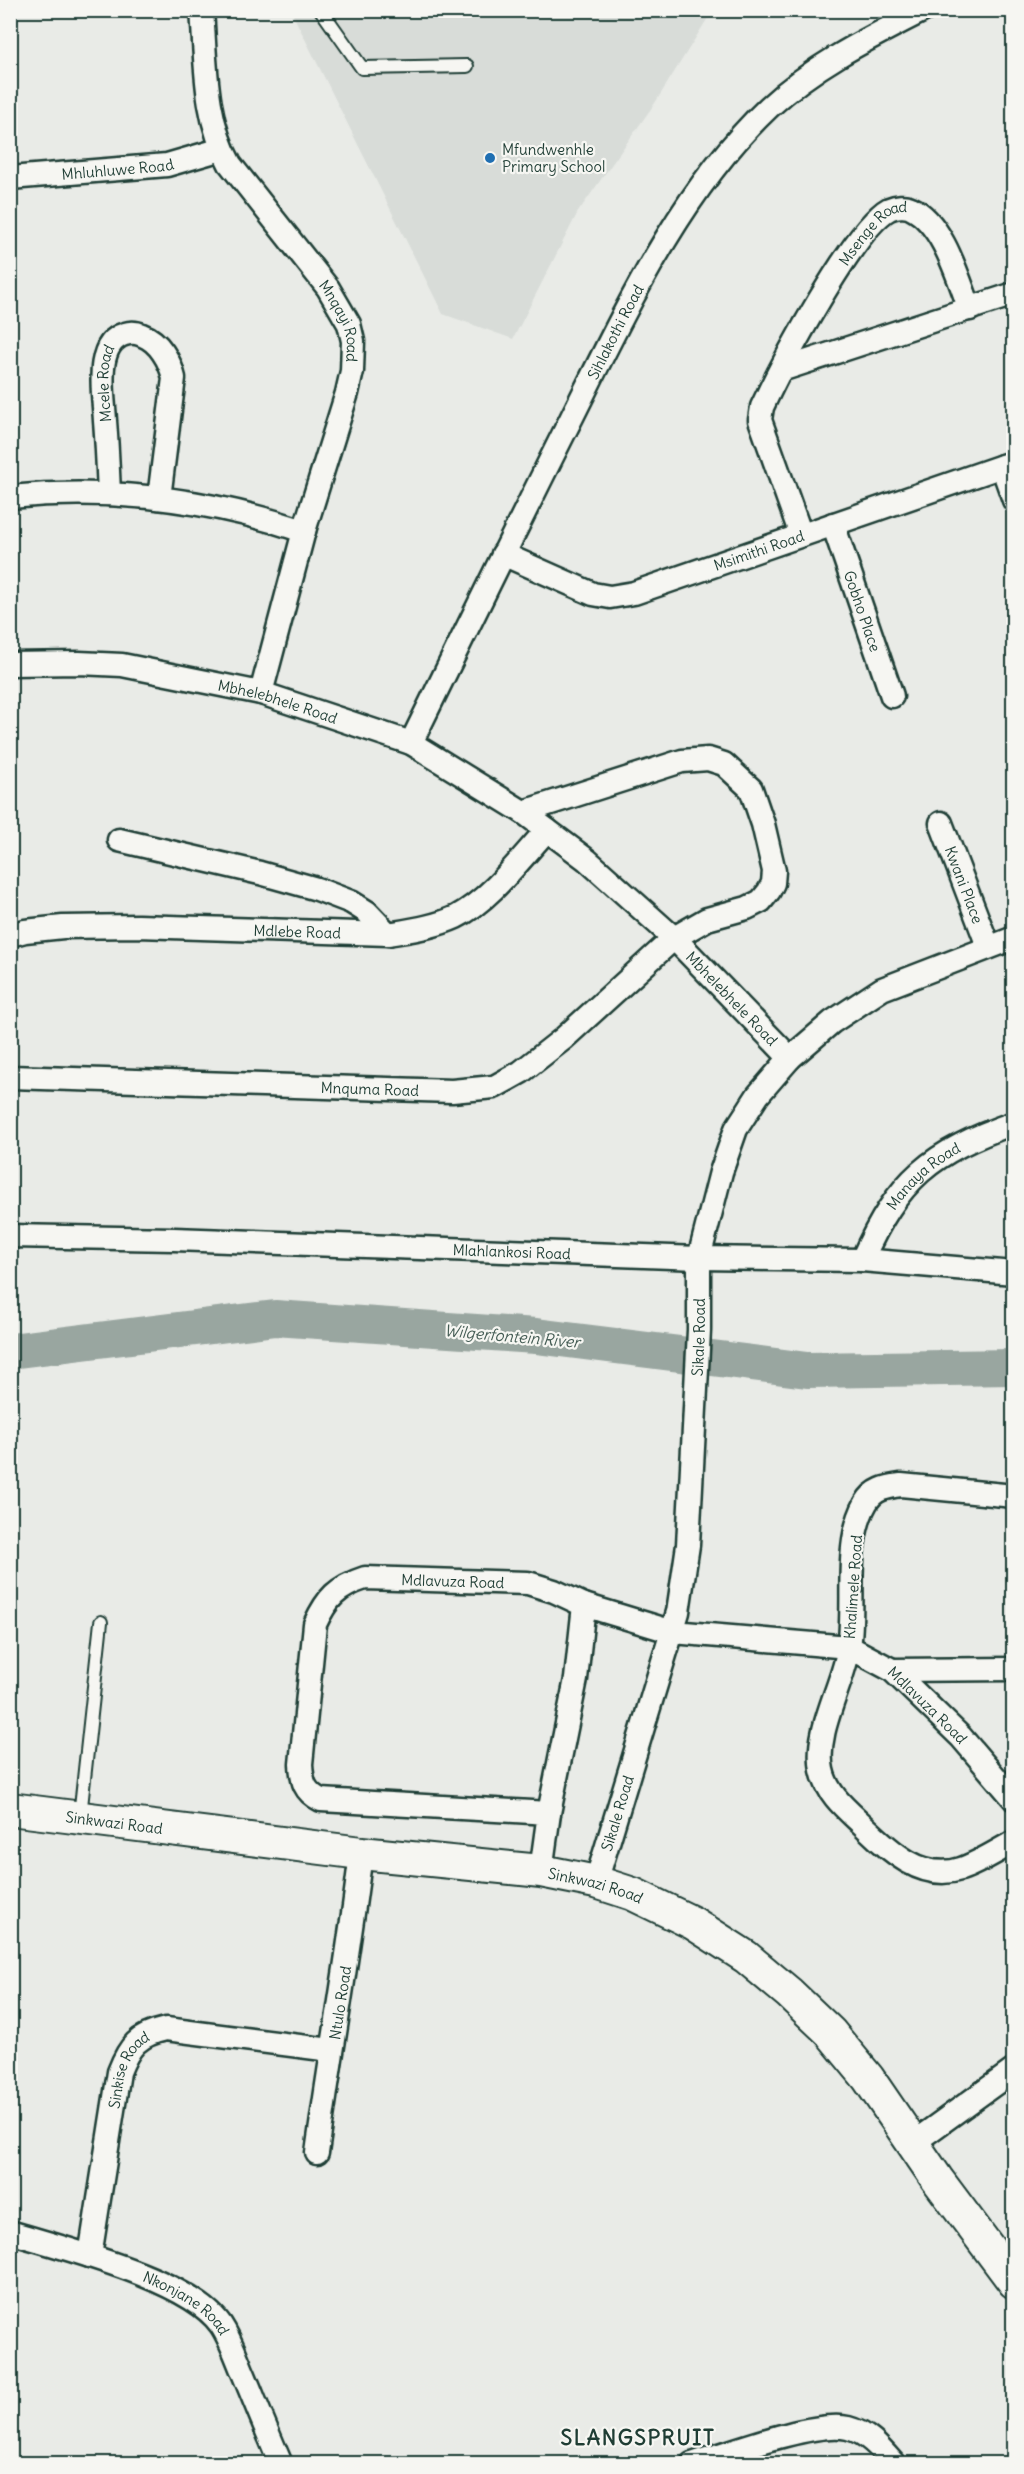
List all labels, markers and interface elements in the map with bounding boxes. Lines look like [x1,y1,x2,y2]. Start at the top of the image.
place label: Mfundwenhle Primary School [502,140,605,176]
marker: Mfundwenhle Primary School [483,151,497,165]
street label: Mhluhluwe Road [61,154,176,183]
street label: Msenge Road [834,197,907,269]
street label: Mnqayi Road [315,276,363,363]
street label: Sihlakothi Road [583,281,647,382]
street label: Mcele Road [93,341,118,423]
street label: Msimithi Road [711,526,807,574]
street label: Gobho Place [840,568,886,654]
street label: Mbhelebhele Road [216,675,340,727]
street label: Kwani Place [941,843,988,926]
street label: Mdlebe Road [253,920,341,942]
street label: Mbhelebhele Road [682,947,782,1049]
street label: Mnquma Road [320,1077,419,1099]
street label: Manaya Road [882,1138,963,1213]
street label: Mlahlankosi Road [452,1240,571,1263]
street label: Sikale Road [687,1298,709,1377]
water label: Wilgerfontein River [443,1320,583,1352]
street label: Khalimele Road [840,1534,866,1640]
street label: Mdlavuza Road [401,1570,505,1592]
street label: Mdlavuza Road [884,1662,972,1747]
street label: Sikale Road [596,1773,637,1853]
street label: Sinkwazi Road [64,1807,164,1838]
street label: Sinkwazi Road [546,1863,647,1907]
street label: Ntulo Road [325,1964,355,2041]
street label: Sinkise Road [104,2026,153,2110]
street label: Nkonjane Road [140,2267,234,2338]
district label: SLANGSPRUIT [561,2424,715,2451]

